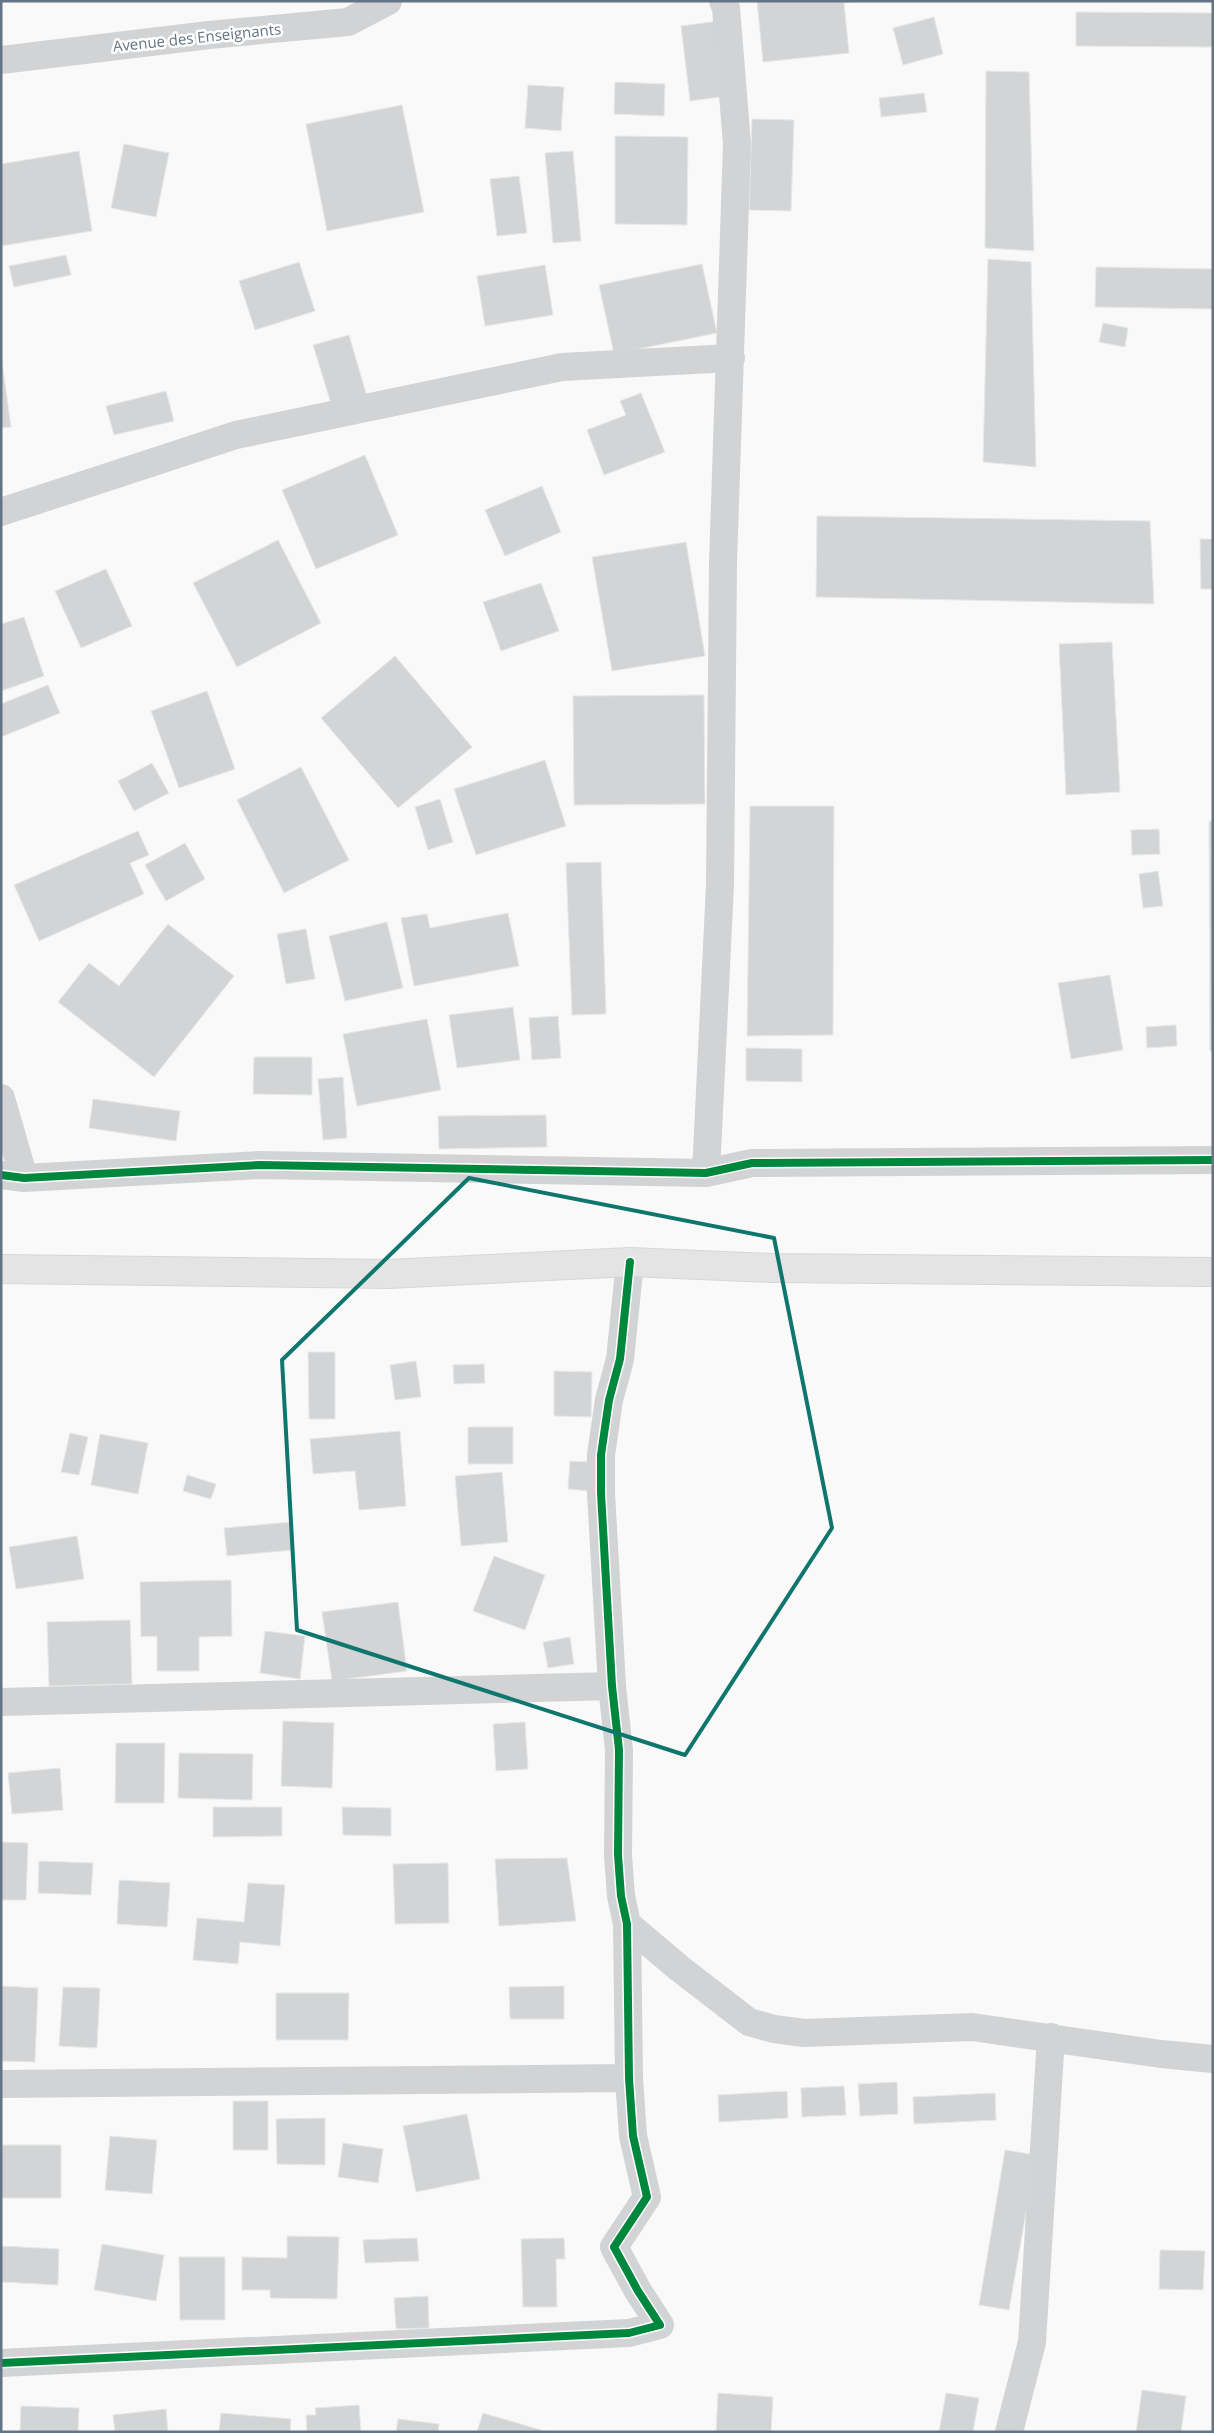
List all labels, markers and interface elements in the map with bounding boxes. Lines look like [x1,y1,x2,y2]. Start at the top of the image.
street label: Avenue des Enseignants [112,18,282,56]

